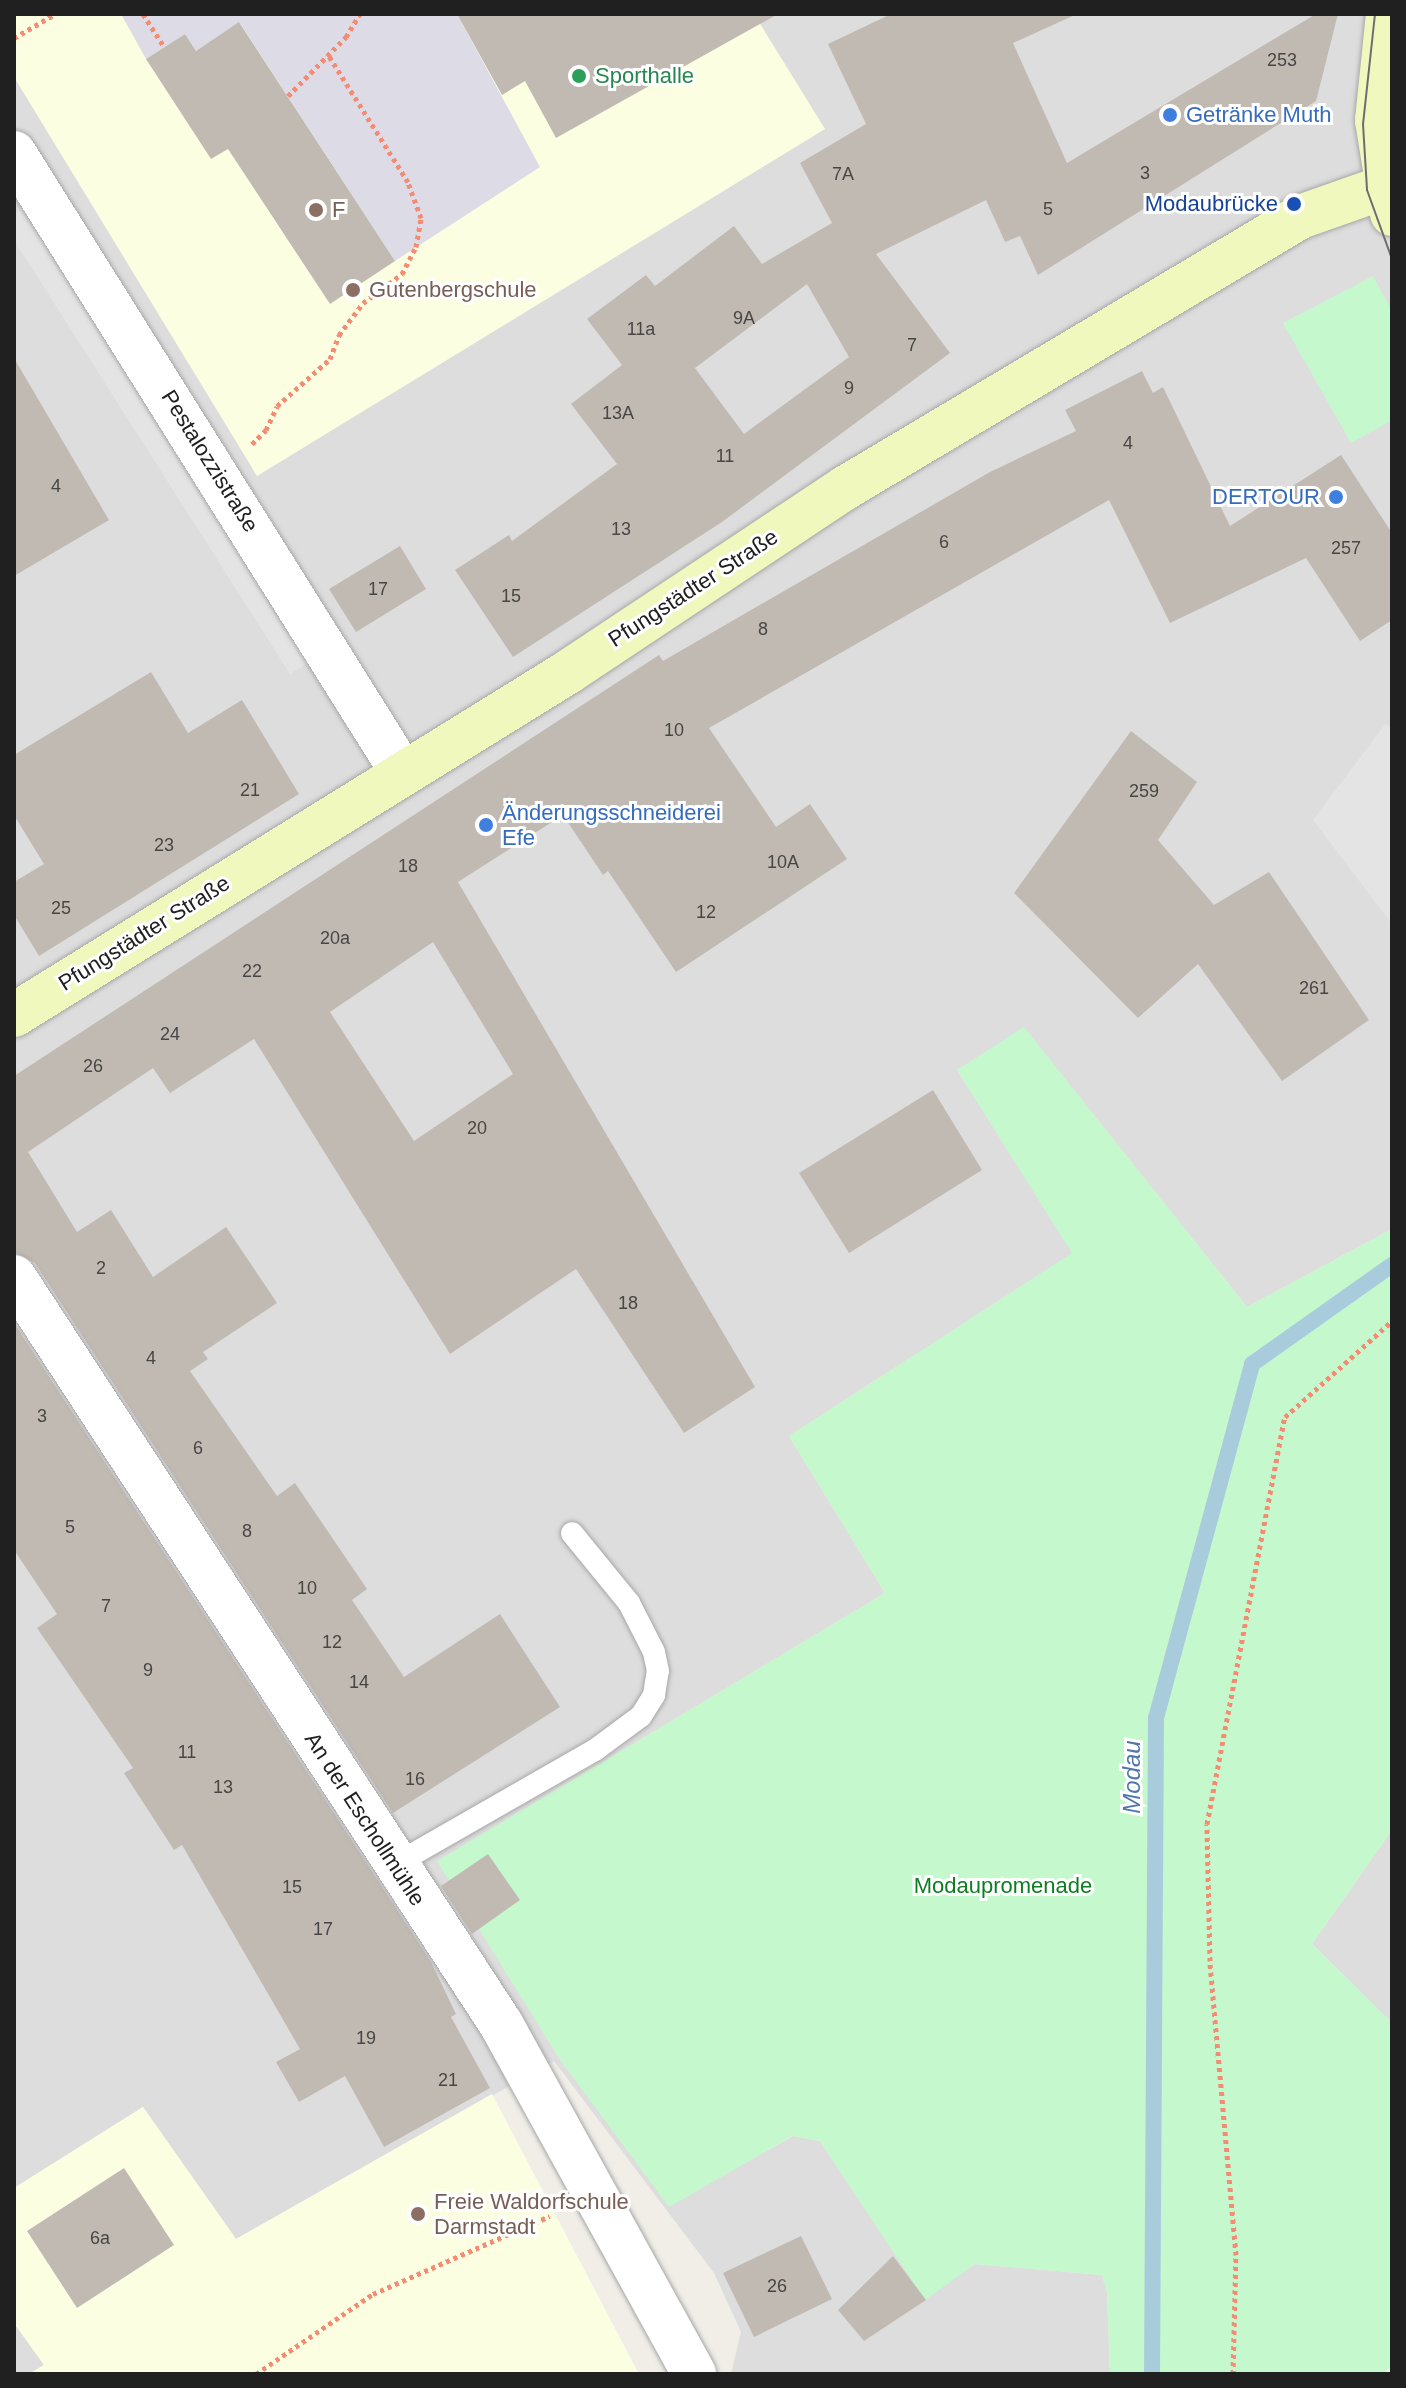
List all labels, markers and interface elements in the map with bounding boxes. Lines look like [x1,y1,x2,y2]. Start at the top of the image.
house number: 253 [1267,49,1297,71]
place label: Sporthalle [595,63,694,89]
marker: Sporthalle [570,67,588,85]
place label: Getränke Muth [1186,102,1332,128]
marker: Getränke Muth [1161,106,1179,124]
house number: 3 [1140,162,1150,184]
house number: 7A [832,163,854,185]
place label: Modaubrücke [1145,191,1278,217]
marker: Modaubrücke [1285,195,1303,213]
place label: F [332,197,345,223]
house number: 5 [1043,198,1053,220]
marker: F [307,201,325,219]
place label: Gutenbergschule [369,277,537,303]
marker: Gutenbergschule [344,281,362,299]
house number: 9A [733,307,755,329]
house number: 11a [627,318,655,340]
house number: 7 [907,334,917,356]
house number: 9 [844,377,854,399]
street label: Pestalozzistraße [156,385,264,537]
house number: 13A [602,402,634,424]
house number: 4 [1123,432,1133,454]
house number: 11 [716,445,734,467]
house number: 4 [51,475,61,497]
place label: DERTOUR [1212,484,1320,510]
marker: DERTOUR [1327,488,1345,506]
house number: 13 [611,518,631,540]
street label: Pfungstädter Straße [603,523,783,653]
house number: 6 [939,531,949,553]
house number: 257 [1331,537,1361,559]
house number: 17 [368,578,388,600]
house number: 15 [501,585,521,607]
house number: 8 [758,618,768,640]
house number: 10 [664,719,684,741]
house number: 21 [240,779,260,801]
house number: 259 [1129,780,1159,802]
place label: Änderungsschneiderei Efe [502,799,721,850]
marker: Änderungsschneiderei Efe [477,816,495,834]
house number: 23 [154,834,174,856]
house number: 10A [767,851,799,873]
house number: 18 [398,855,418,877]
street label: Pfungstädter Straße [54,870,234,996]
house number: 25 [51,897,71,919]
house number: 12 [696,901,716,923]
house number: 20a [320,927,350,949]
house number: 22 [242,960,262,982]
house number: 261 [1299,977,1329,999]
house number: 24 [160,1023,180,1045]
house number: 26 [83,1055,103,1077]
house number: 20 [467,1117,487,1139]
house number: 2 [96,1257,106,1279]
house number: 18 [618,1292,638,1314]
house number: 4 [146,1347,156,1369]
house number: 3 [37,1405,47,1427]
house number: 6 [193,1437,203,1459]
house number: 5 [65,1516,75,1538]
house number: 8 [242,1520,252,1542]
house number: 10 [297,1577,317,1599]
house number: 7 [101,1595,111,1617]
house number: 12 [322,1631,342,1653]
house number: 9 [143,1659,153,1681]
house number: 14 [349,1671,369,1693]
street label: An der Eschollmühle [299,1727,431,1911]
water label: Modau [1118,1740,1146,1814]
house number: 11 [178,1741,196,1763]
house number: 16 [405,1768,425,1790]
house number: 13 [213,1776,233,1798]
park label: Modaupromenade [914,1873,1092,1899]
house number: 15 [282,1876,302,1898]
house number: 17 [313,1918,333,1940]
house number: 19 [356,2027,376,2049]
house number: 21 [438,2069,458,2091]
place label: Freie Waldorfschule Darmstadt [434,2188,629,2240]
marker: Freie Waldorfschule Darmstadt [409,2205,427,2223]
house number: 6a [90,2227,110,2249]
house number: 26 [767,2275,787,2297]

